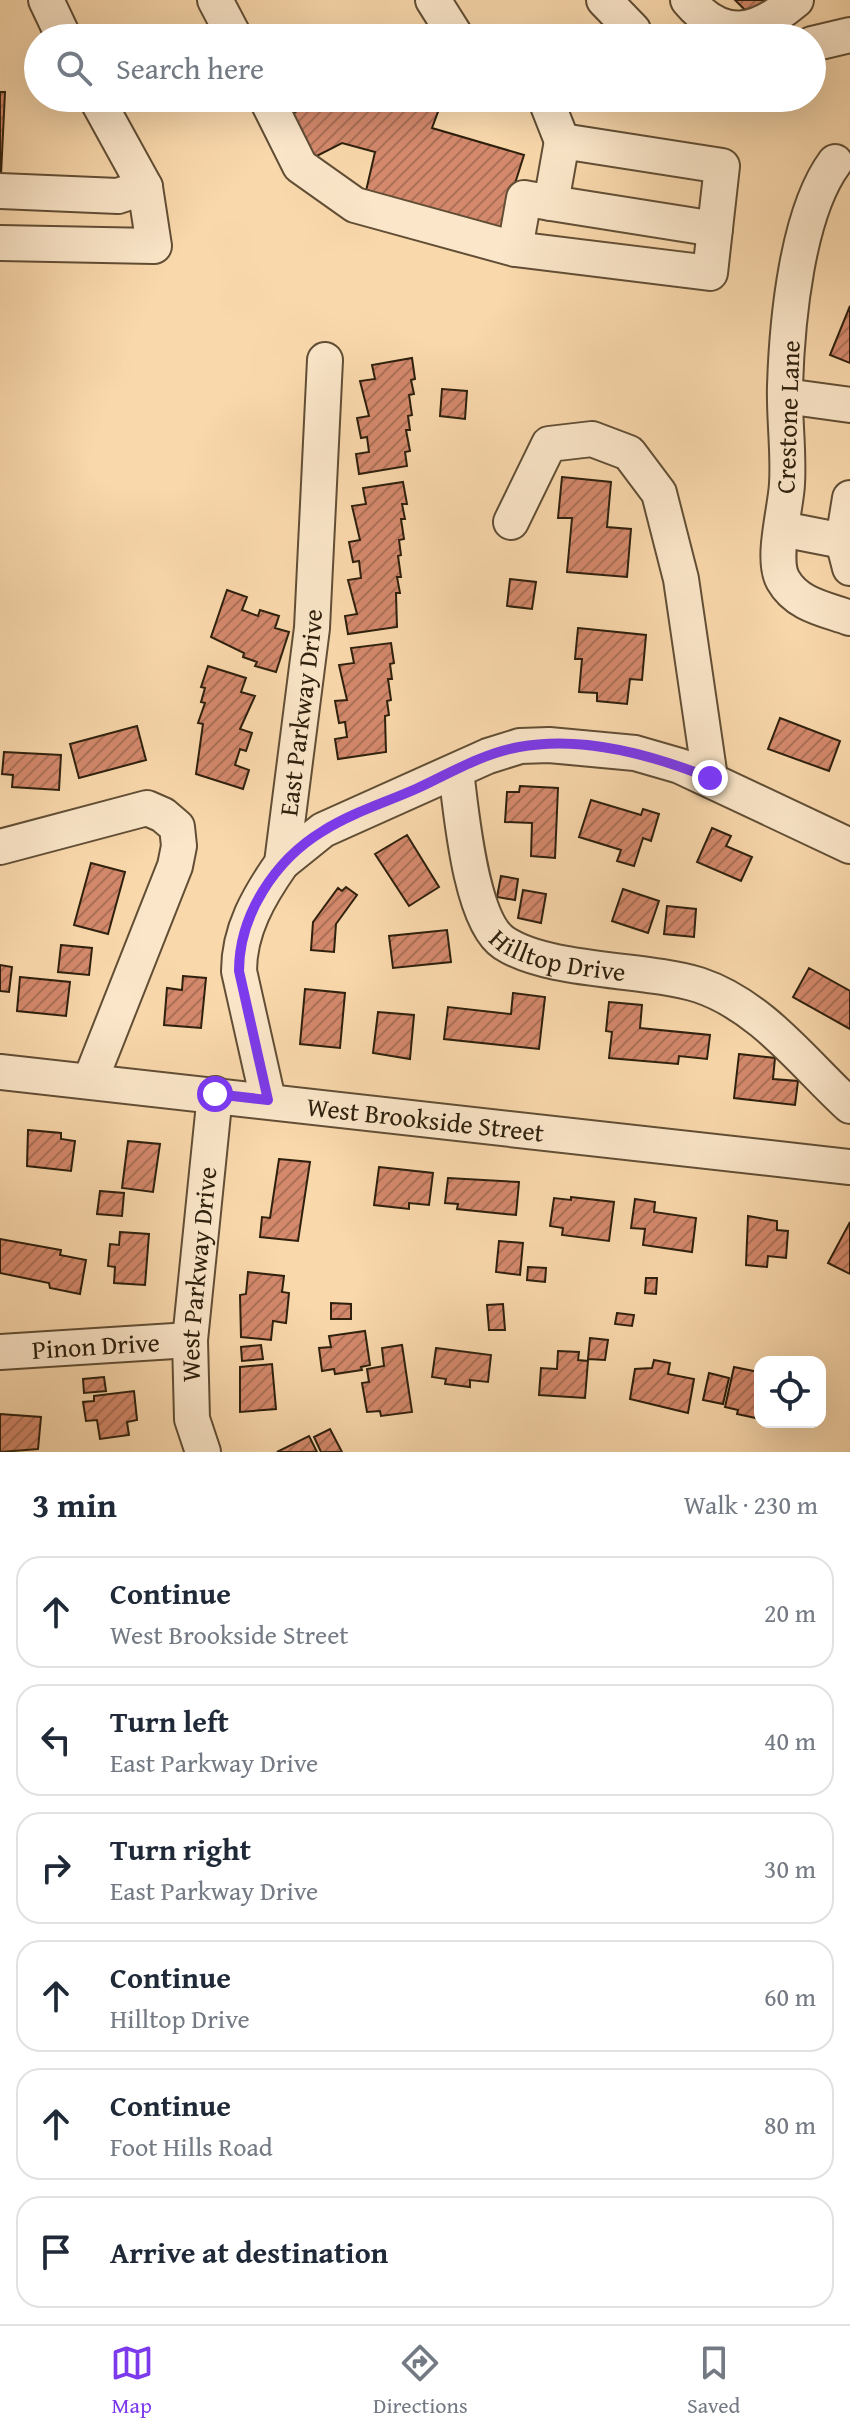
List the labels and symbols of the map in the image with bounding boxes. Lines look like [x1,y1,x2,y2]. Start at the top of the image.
street label: Crestone Lane [765,339,810,494]
street label: East Parkway Drive [268,608,332,818]
route end [692,760,728,796]
street label: Hilltop Drive [481,919,628,991]
route start [197,1076,233,1112]
street label: West Brookside Street [305,1086,546,1152]
street label: West Parkway Drive [170,1165,227,1382]
street label: Pinon Drive [31,1322,161,1369]

